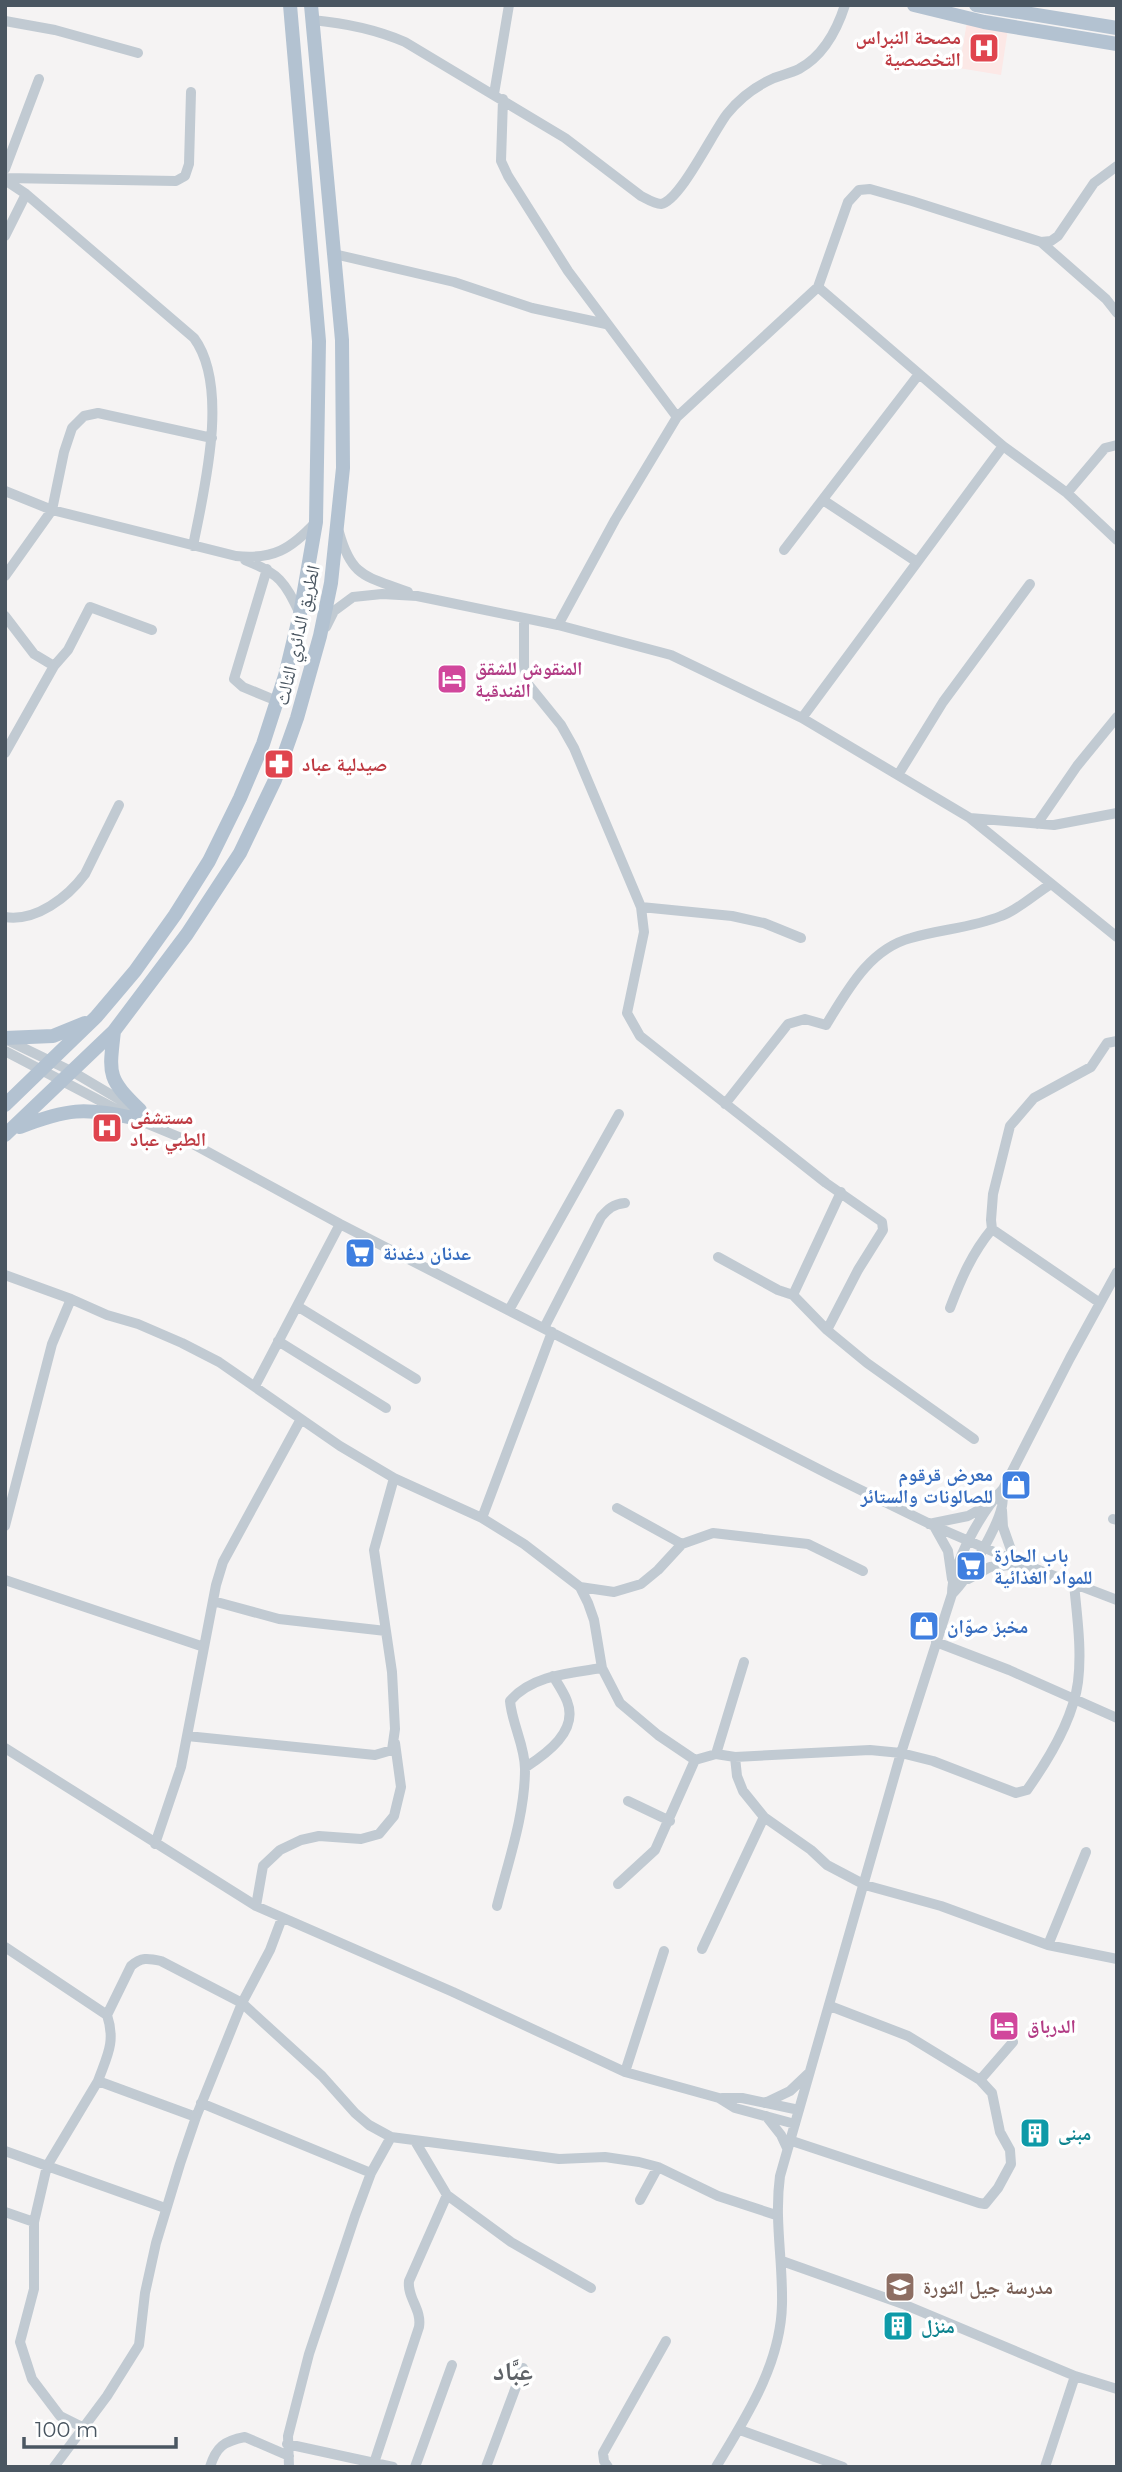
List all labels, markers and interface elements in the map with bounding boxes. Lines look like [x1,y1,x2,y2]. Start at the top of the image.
place label: مصحة النبراس التخصصية [856,26,961,71]
hospital icon: مصحة النبراس التخصصية [967,31,1001,65]
street label: الطريق الدائري الثالث [270,563,329,708]
place label: المنقوش للشقق الفندقية [475,657,582,702]
hotel icon: المنقوش للشقق الفندقية [435,662,469,696]
pharmacy icon: صيدلية عباد [262,747,296,781]
place label: صيدلية عباد [302,753,387,776]
place label: مستشفى الطبي عباد [130,1106,206,1155]
hospital icon: مستشفى الطبي عباد [90,1111,124,1145]
supermarket icon: عدنان دغدنة [343,1236,377,1270]
place label: عدنان دغدنة [383,1242,471,1265]
place label: معرض قرقوم للصالونات والستائر [860,1463,993,1508]
shop icon: معرض قرقوم للصالونات والستائر [999,1468,1033,1502]
place label: باب الحارة للمواد الغذائية [994,1544,1093,1589]
supermarket icon: باب الحارة للمواد الغذائية [954,1549,988,1583]
shop icon: مخبز صوّان [907,1609,941,1643]
place label: مخبز صوّان [947,1615,1028,1638]
hotel icon: الدرباق [987,2009,1021,2043]
place label: الدرباق [1027,2015,1076,2038]
building icon: مبنى [1018,2116,1052,2150]
place label: مبنى [1058,2122,1091,2145]
school or university icon: مدرسة جيل الثورة [883,2270,917,2304]
place label: مدرسة جيل الثورة [923,2276,1053,2299]
building icon: منزل [881,2309,915,2343]
place label: منزل [921,2315,955,2338]
district label: عِبَّاد [493,2355,533,2387]
scale bar [24,2406,177,2450]
text: 100 m [35,2417,98,2442]

